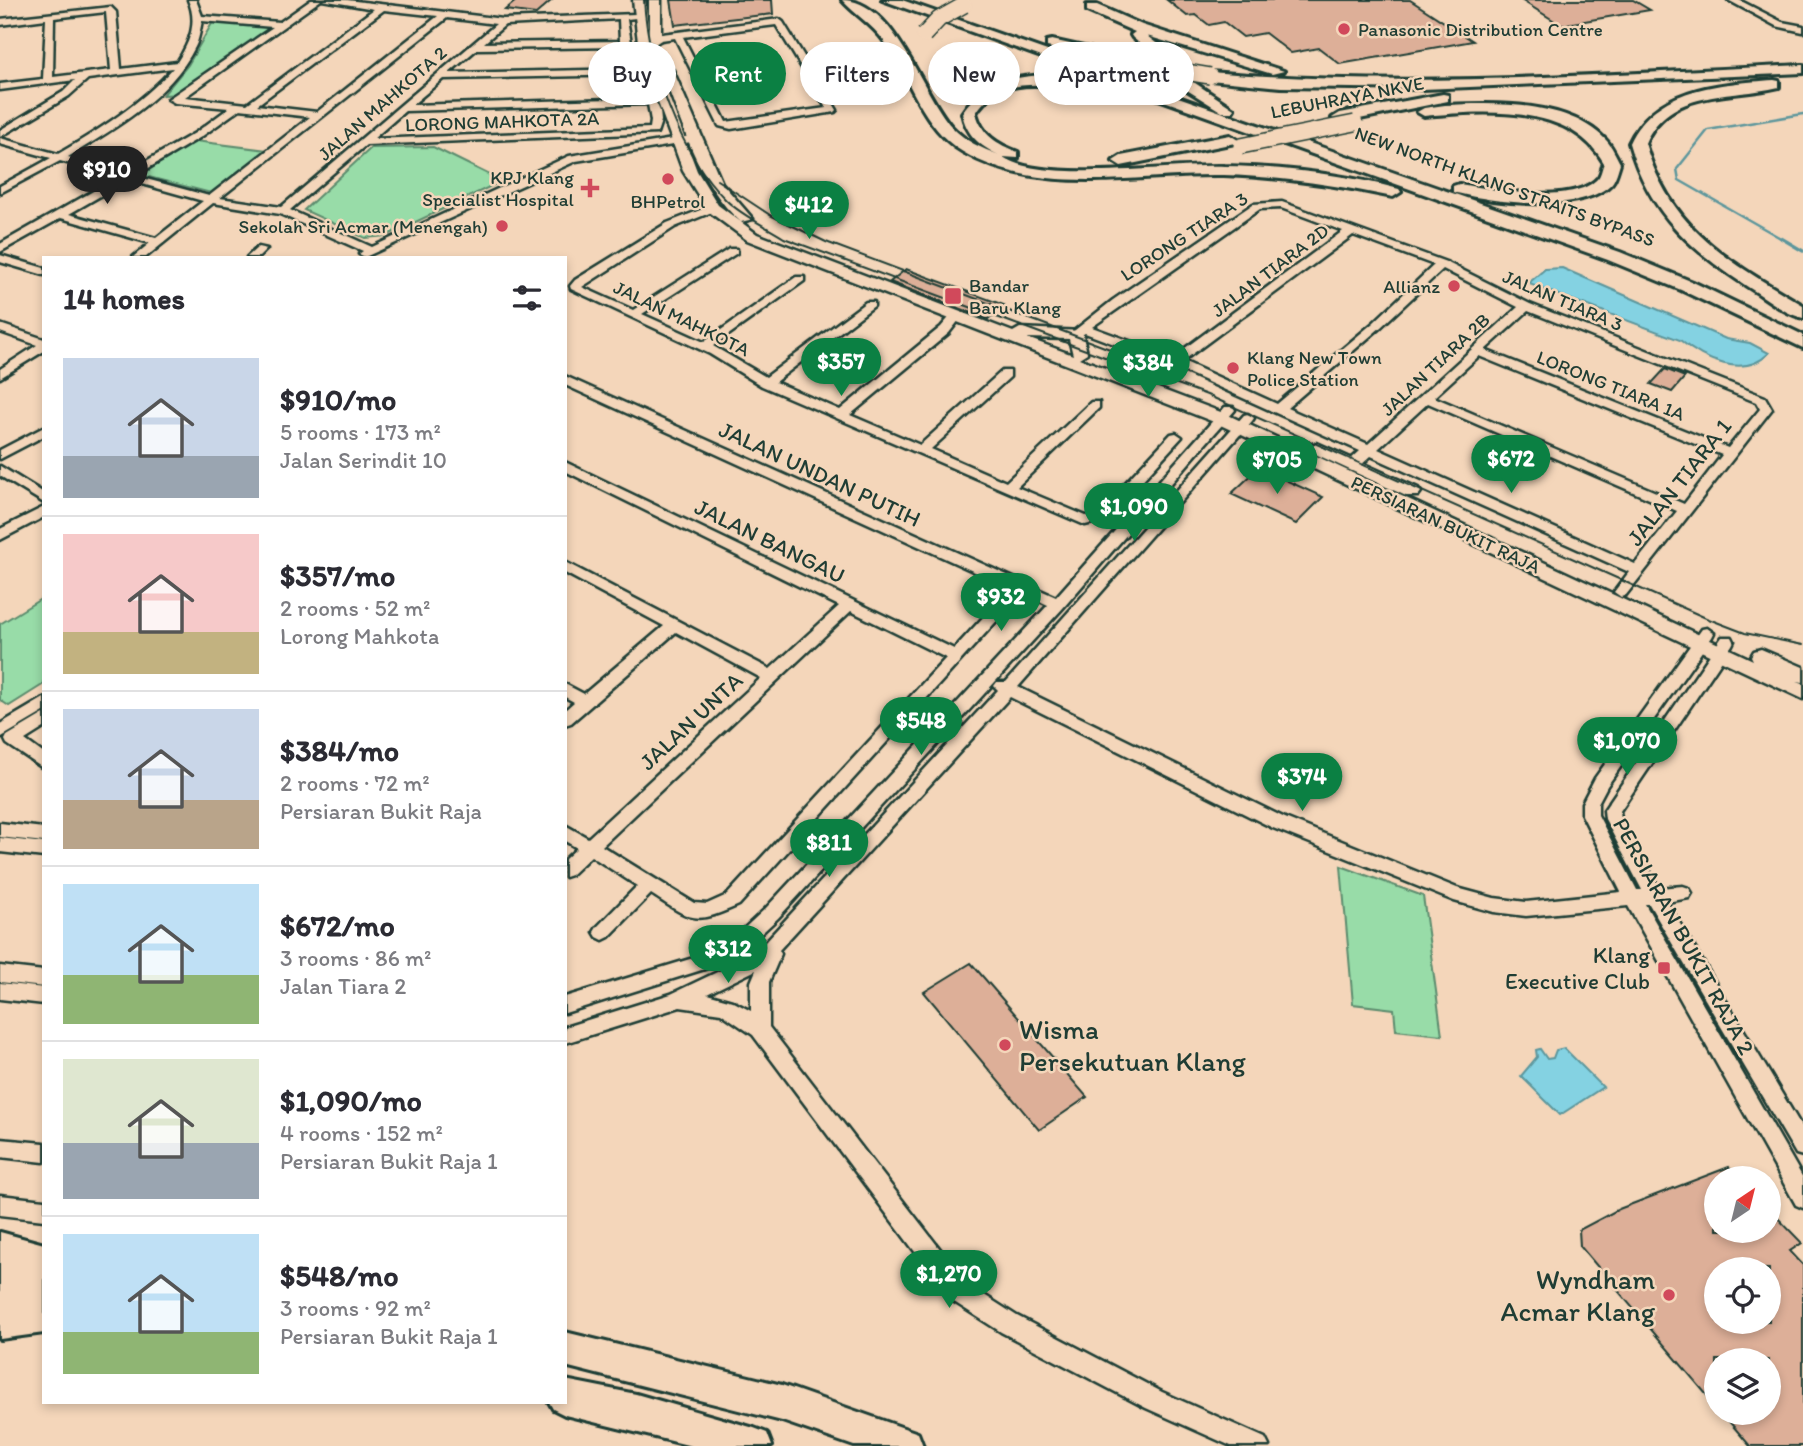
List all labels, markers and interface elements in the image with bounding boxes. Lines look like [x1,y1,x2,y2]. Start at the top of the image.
place label: Panasonic Distribution Centre [1358,18,1603,41]
marker: Panasonic Distribution Centre [1336,21,1352,37]
street label: JALAN MAHKOTA 2 [313,41,451,166]
chip: Buy [588,42,676,105]
chip: Rent [690,42,786,105]
chip: Filters [800,42,914,105]
chip: New [928,42,1020,105]
chip: Apartment [1034,42,1194,105]
street label: LEBUHRAYA NKVE [1269,71,1426,124]
street label: LORONG MAHKOTA 2A [405,107,600,136]
street label: NEW NORTH KLANG STRAITS BYPASS [1352,121,1658,252]
pin: $910 [66,146,148,206]
text: $910 [83,155,131,183]
place label: KPJ Klang Specialist Hospital [422,166,575,211]
marker: BHPetrol [660,171,676,187]
marker: KPJ Klang Specialist Hospital [580,178,600,198]
pin: $412 [768,182,850,241]
street label: LORONG TIARA 3 [1116,187,1252,286]
place label: BHPetrol [631,190,706,213]
text: $412 [785,190,833,218]
place label: Sekolah Sri Acmar (Menengah) [239,215,488,238]
marker: Sekolah Sri Acmar (Menengah) [494,218,510,234]
street label: JALAN TIARA 2D [1207,219,1333,322]
street label: JALAN TIARA 3 [1499,265,1626,336]
place label: Bandar Baru Klang [969,274,1061,319]
street label: JALAN MAHKOTA [610,275,754,361]
place label: Allianz [1383,275,1440,298]
marker: Allianz [1446,278,1462,294]
icon: filters [508,279,546,317]
text: 14 homes [63,280,185,317]
marker: Bandar Baru Klang [943,286,963,306]
street label: JALAN TIARA 2B [1376,308,1495,421]
pin: $357 [800,338,882,398]
pin: $384 [1107,340,1189,399]
street label: LORONG TIARA 1A [1533,345,1688,426]
place label: Klang New Town Police Station [1247,346,1382,391]
text: $357 [817,347,865,375]
text: $384 [1123,348,1173,376]
marker: Klang New Town Police Station [1225,360,1241,376]
text: $910/mo [280,381,396,418]
icon: home [119,386,203,470]
street label: JALAN TIARA 1 [1621,413,1738,551]
street label: JALAN UNDAN PUTIH [715,415,925,533]
text: 5 rooms · 173 m² [280,418,441,446]
pin: $672 [1470,435,1552,495]
pin: $705 [1236,436,1318,496]
text: $672 [1487,444,1535,472]
text: $705 [1252,445,1302,473]
text: Jalan Serindit 10 [280,446,447,474]
street label: PERSIARAN BUKIT RAJA [1348,470,1544,578]
pin: $1,090 [1077,484,1191,543]
text: $1,090 [1100,492,1168,520]
street label: JALAN BANGAU [690,493,850,589]
text: $357/mo [280,557,395,594]
icon: home [119,562,203,646]
pin: $932 [960,574,1042,633]
text: $932 [977,582,1025,610]
text: 2 rooms · 52 m² [280,594,430,622]
text: Lorong Mahkota [280,622,439,650]
street label: JALAN UNTA [634,666,749,776]
pin: $548 [880,698,962,757]
text: $548 [896,706,946,734]
pin: $1,070 [1570,718,1684,777]
text: $1,070 [1593,726,1661,754]
text: $384/mo [280,732,399,769]
icon: home [119,737,203,821]
pin: $374 [1261,754,1343,813]
text: $374 [1277,762,1327,790]
text: 2 rooms · 72 m² [280,769,430,797]
text: Persiaran Bukit Raja [280,797,482,825]
street label: PERSIARAN BUKIT RAJA 2 [1607,813,1761,1059]
pin: $811 [788,820,870,879]
text: $811 [806,828,852,856]
text: $672/mo [280,907,395,944]
icon: home [119,912,203,996]
pin: $312 [687,926,769,985]
text: $312 [705,934,751,962]
place label: Klang Executive Club [1505,941,1650,995]
text: 3 rooms · 86 m² [280,944,432,972]
marker: Klang Executive Club [1656,960,1672,976]
text: Jalan Tiara 2 [280,972,406,1000]
place label: Wisma Persekutuan Klang [1019,1012,1247,1078]
marker: Wisma Persekutuan Klang [997,1037,1013,1053]
text: $1,090/mo [280,1082,422,1119]
icon: home [119,1087,203,1171]
text: 4 rooms · 152 m² [280,1119,443,1147]
text: Persiaran Bukit Raja 1 [280,1147,498,1175]
north arrow [1704,1166,1782,1242]
map controls [1704,1166,1781,1425]
pin: $1,270 [892,1250,1006,1310]
text: $548/mo [280,1257,399,1294]
button: locate [1704,1257,1781,1334]
text: $1,270 [916,1259,982,1287]
icon: home [119,1262,203,1346]
place label: Wyndham Acmar Klang [1501,1262,1656,1328]
marker: Wyndham Acmar Klang [1661,1287,1677,1303]
text: 3 rooms · 92 m² [280,1294,431,1322]
text: Persiaran Bukit Raja 1 [280,1322,498,1350]
button: layers [1704,1348,1781,1425]

